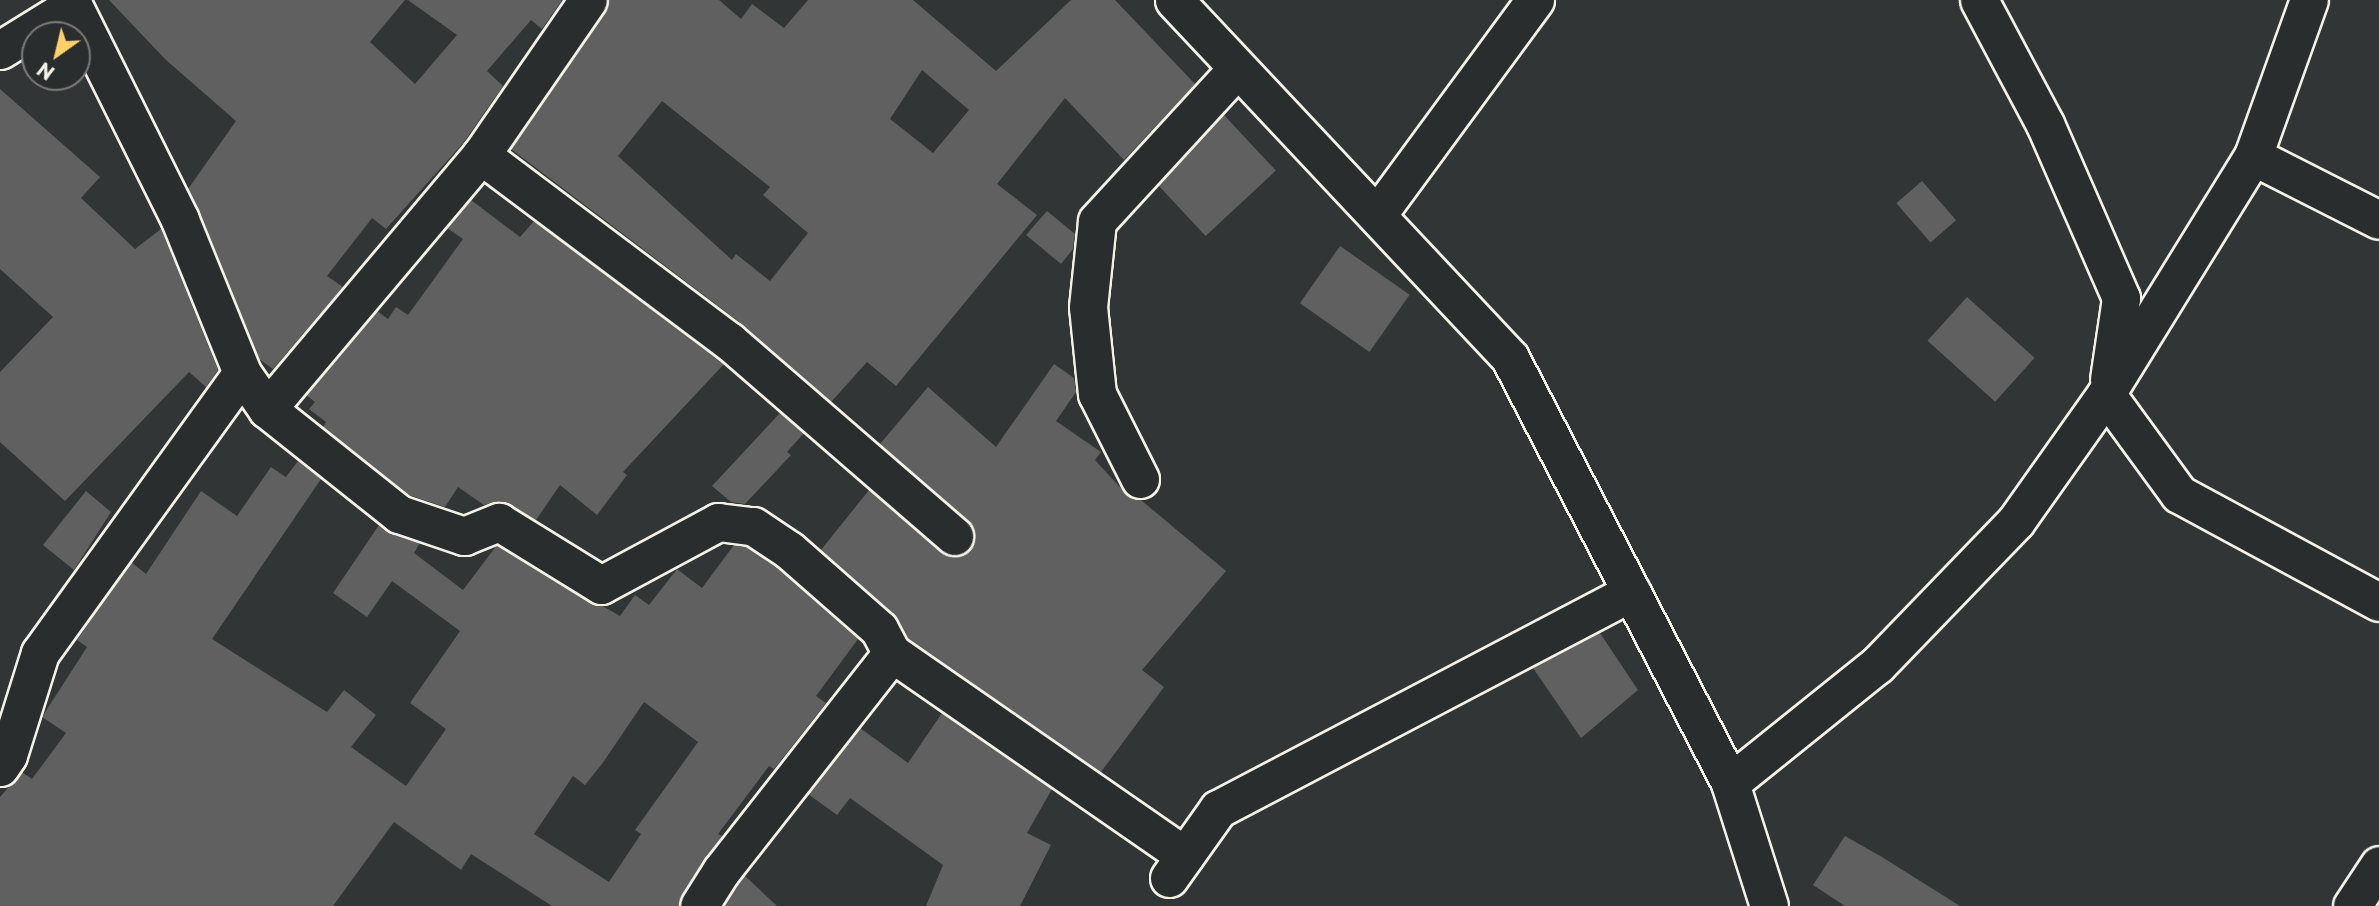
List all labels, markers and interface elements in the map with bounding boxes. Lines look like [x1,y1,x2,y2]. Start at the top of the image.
north arrow [21,21,91,91]
text: N [31,56,59,88]

